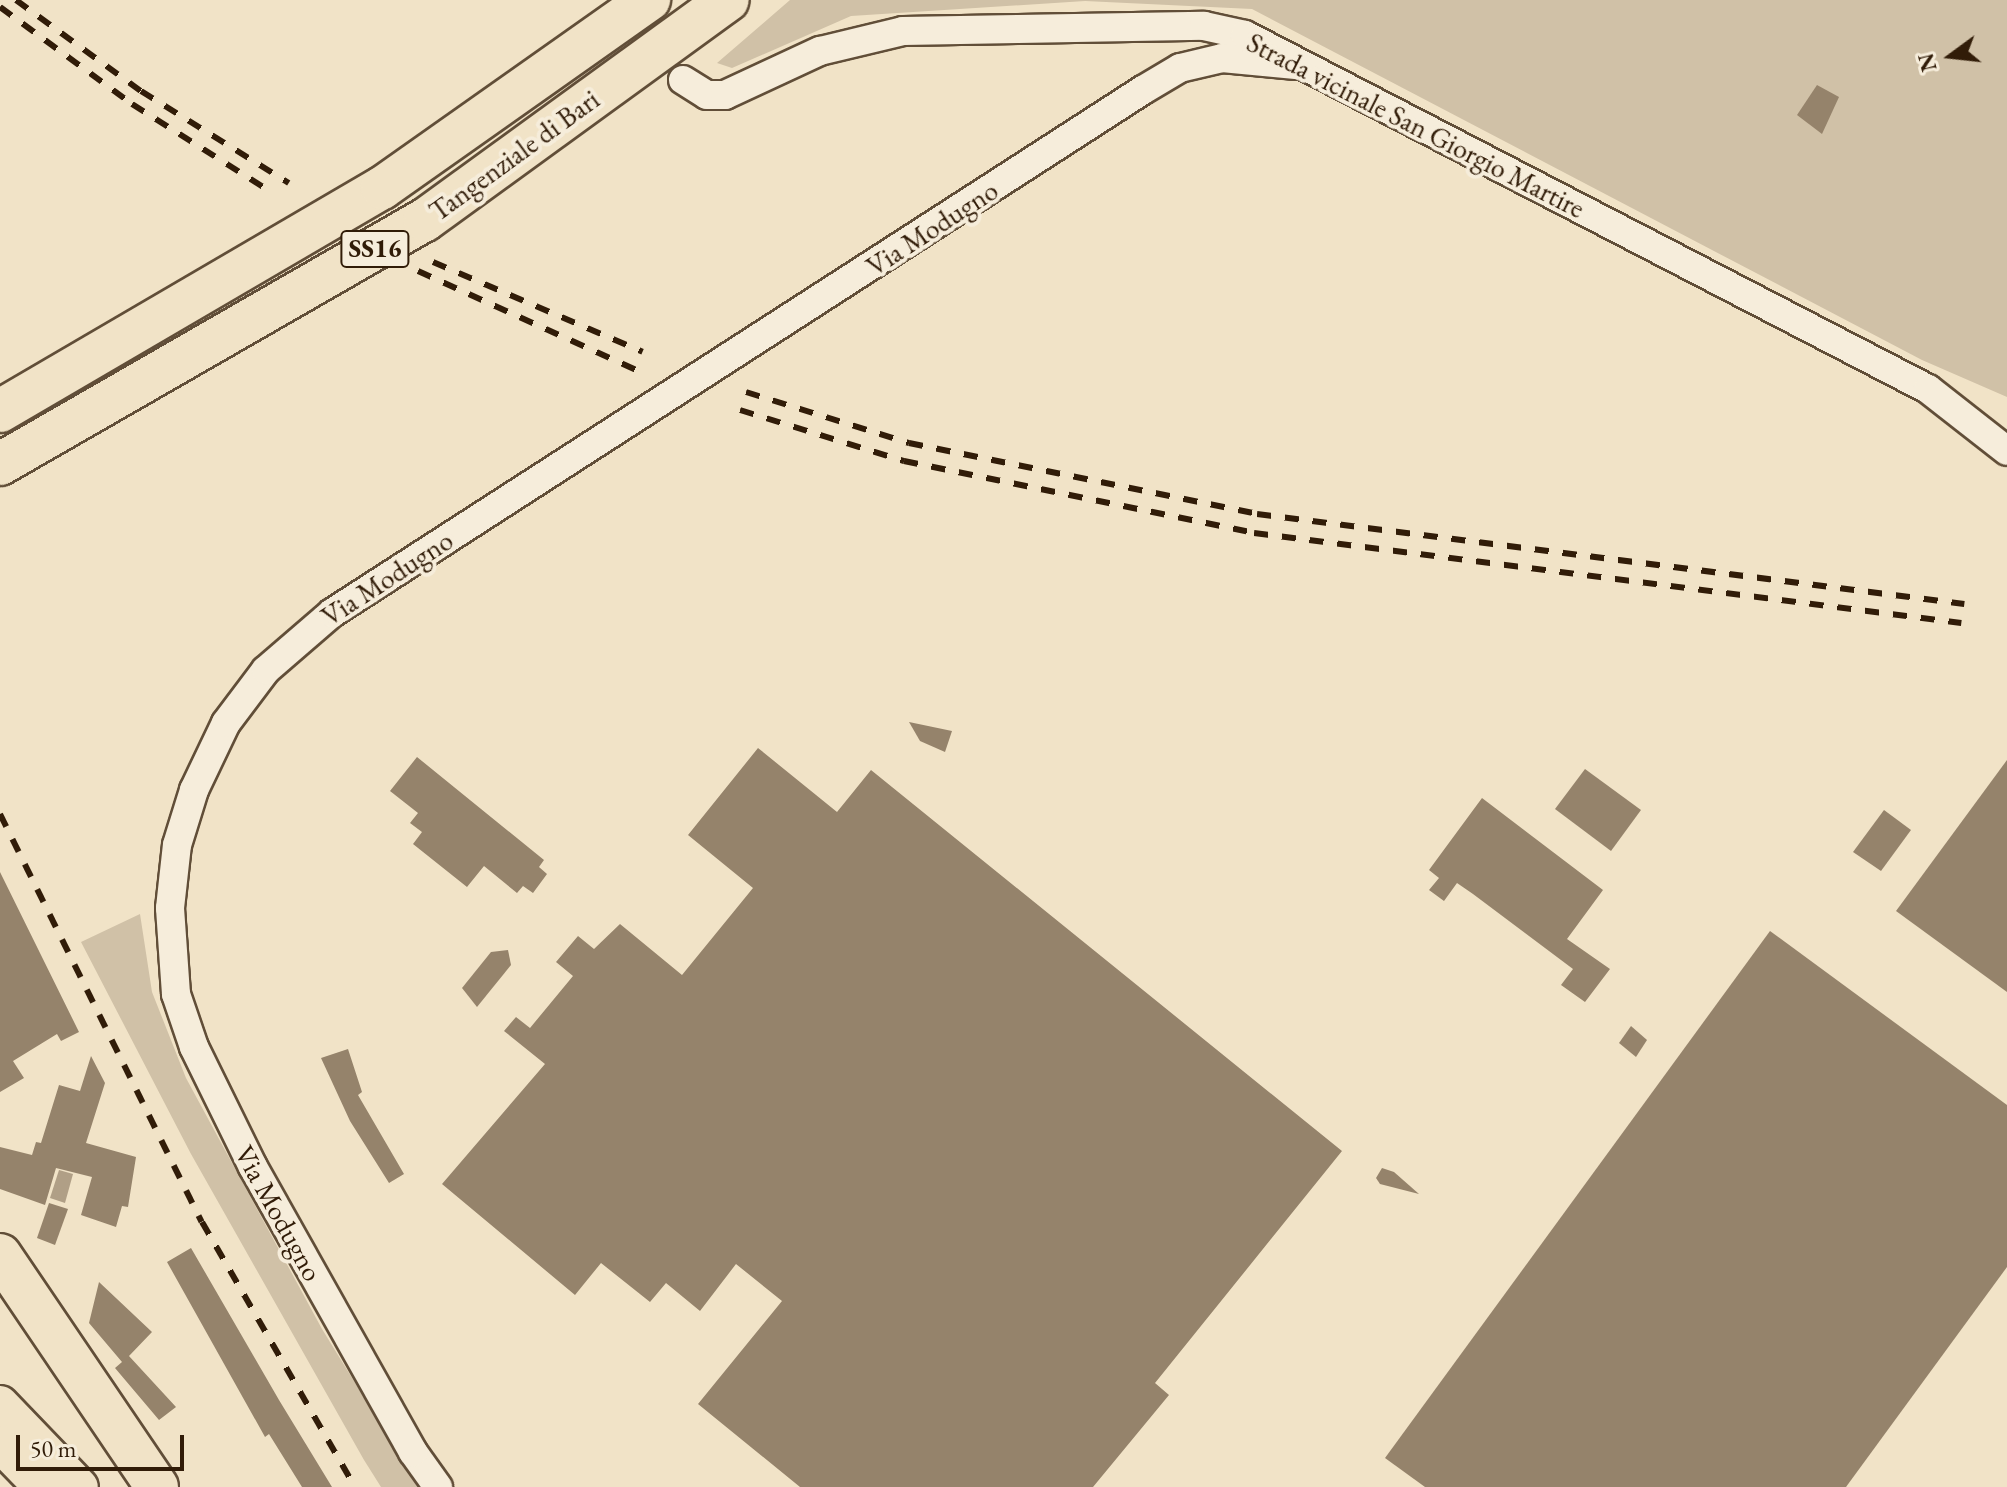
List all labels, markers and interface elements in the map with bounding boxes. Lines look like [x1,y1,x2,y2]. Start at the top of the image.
north arrow [1911,16,1991,96]
street label: Strada vicinale San Giorgio Martire [1242,25,1590,225]
text: N [1911,50,1944,75]
street label: Tangenziale di Bari [422,82,606,228]
street label: Via Modugno [860,173,1004,283]
road number: SS16 [339,227,411,271]
street label: Via Modugno [315,523,459,633]
street label: Via Modugno [228,1139,330,1287]
scale bar [20,1419,188,1469]
text: 50 m [30,1433,77,1464]

